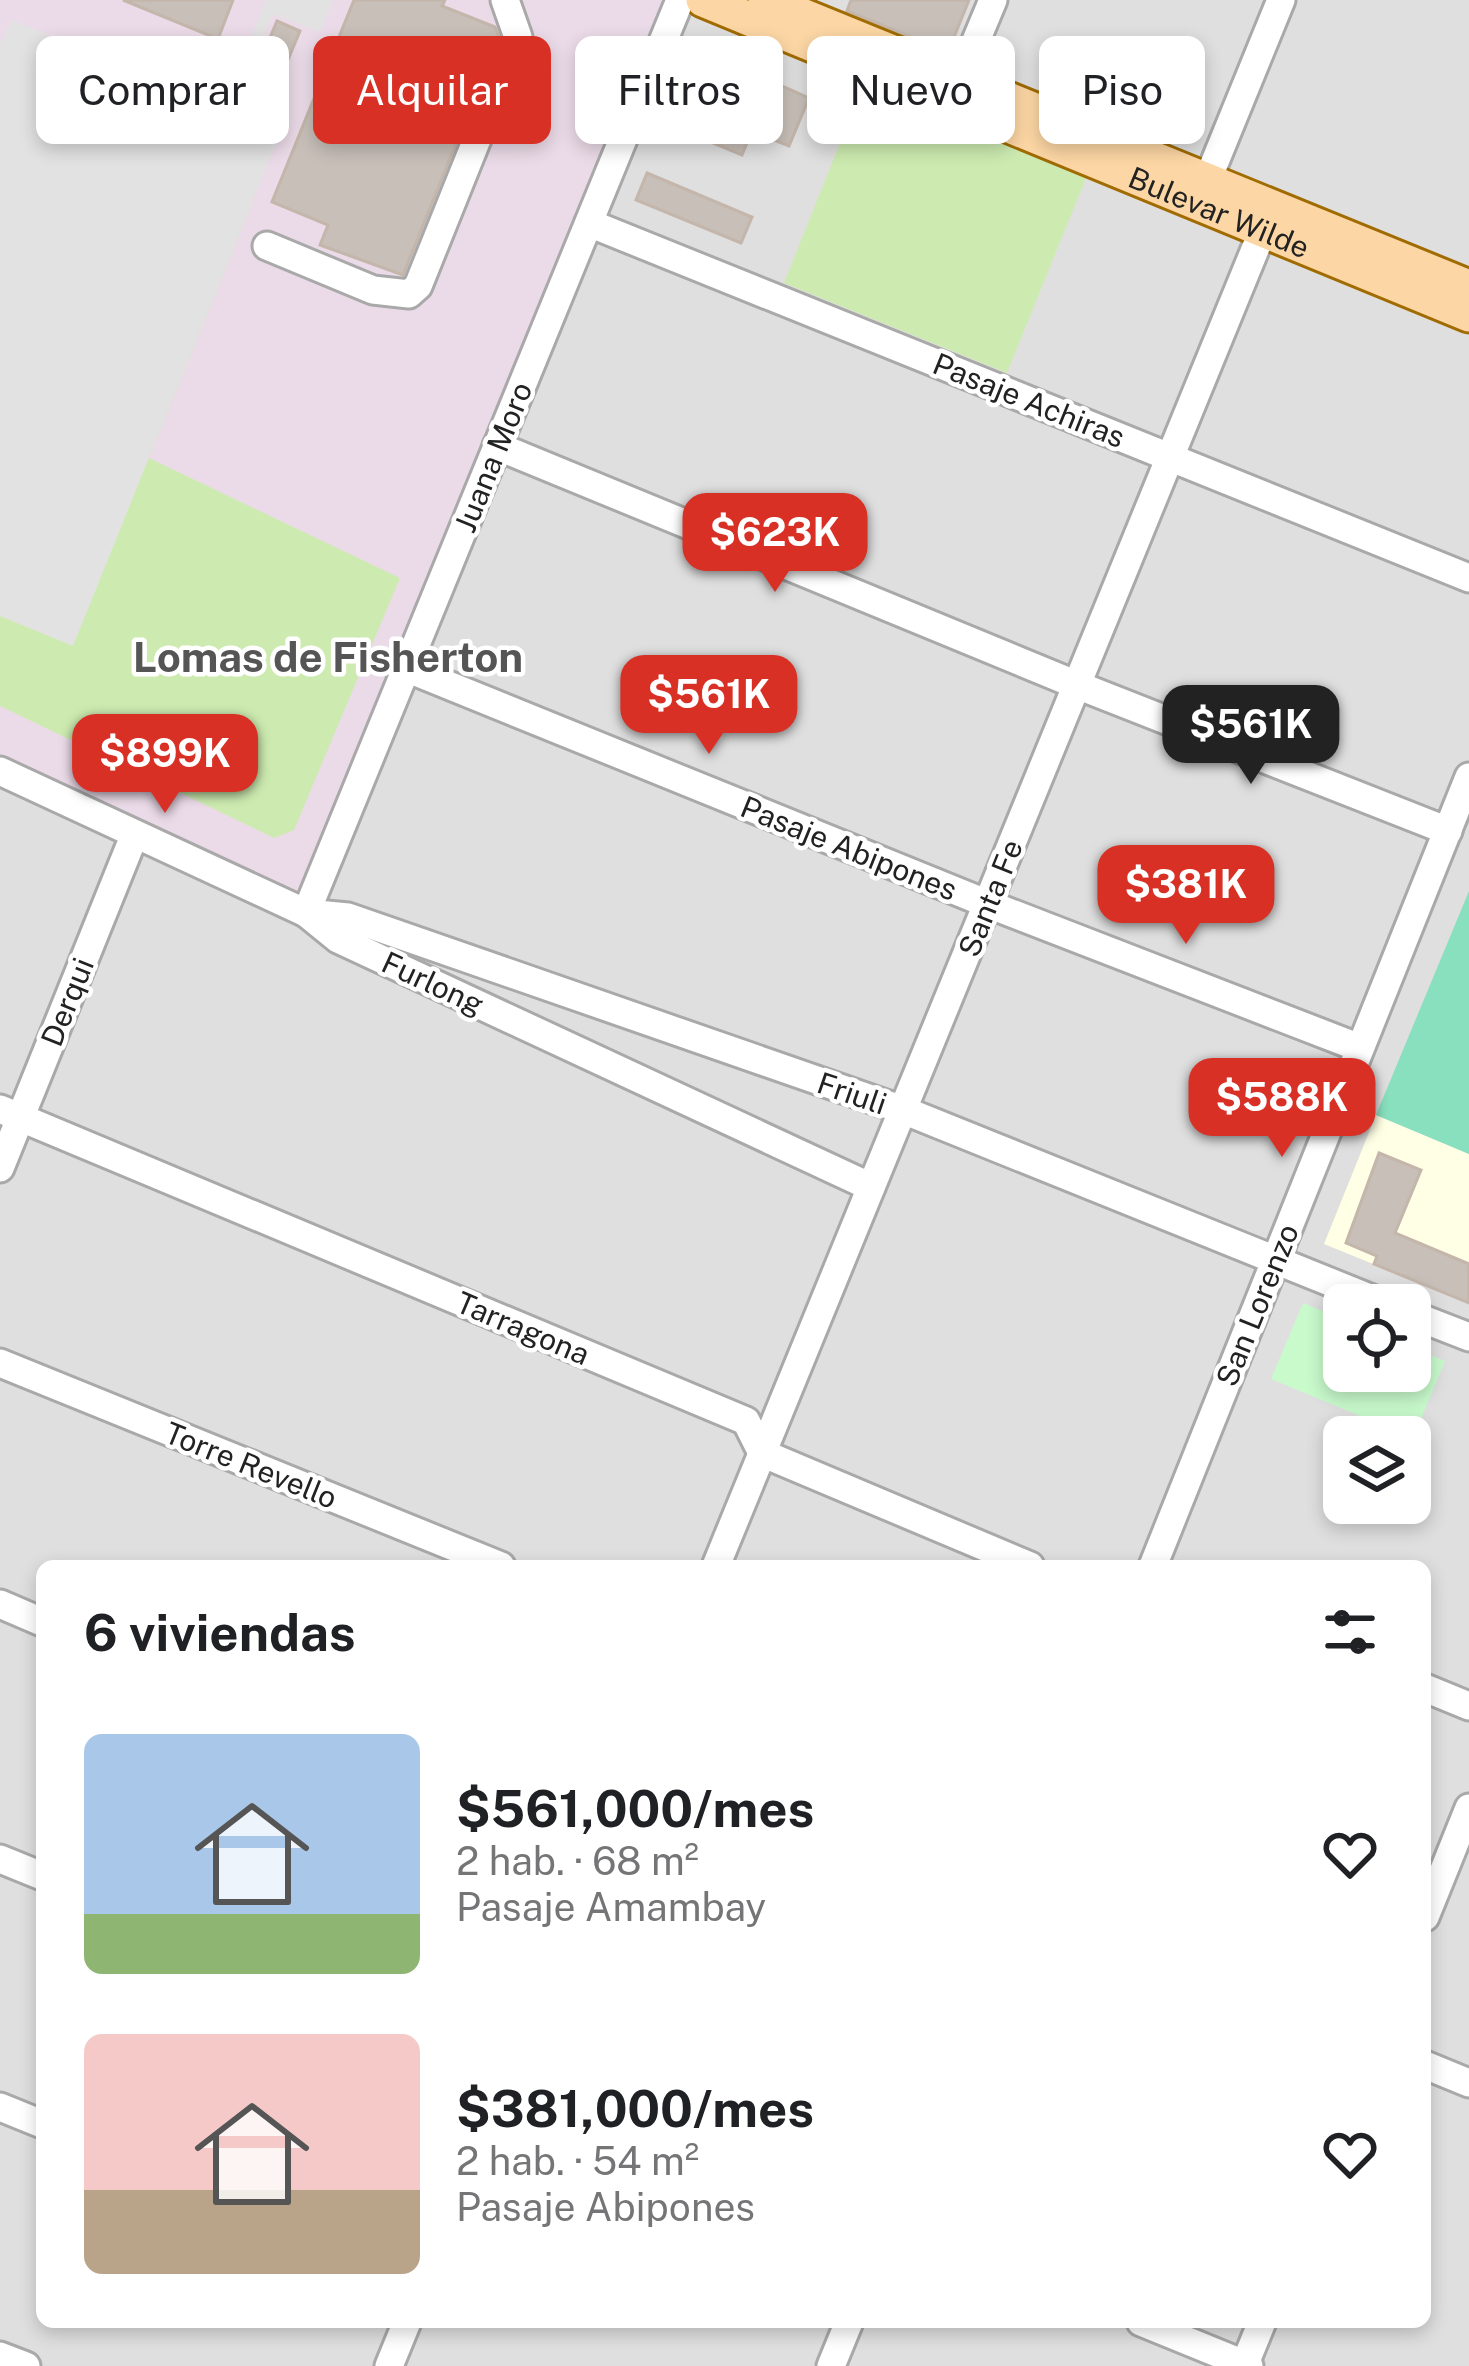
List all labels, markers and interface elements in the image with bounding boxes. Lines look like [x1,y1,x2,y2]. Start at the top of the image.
chip: Comprar [36,36,289,144]
chip: Alquilar [313,36,551,144]
chip: Filtros [575,36,783,144]
chip: Nuevo [807,36,1015,144]
chip: Piso [1039,36,1205,144]
street label: Bulevar Wilde [1123,159,1315,265]
street label: Pasaje Achiras [928,345,1130,455]
street label: Juana Moro [447,377,539,537]
pin: $623K [691,493,859,595]
text: $623K [710,509,840,555]
district label: Lomas de Fisherton [133,632,523,681]
pin: $561K [625,655,793,757]
text: $561K [647,671,771,717]
pin: $561K [1167,685,1335,787]
text: $561K [1189,701,1313,747]
pin: $899K [81,714,249,816]
text: $899K [99,730,231,776]
street label: Pasaje Abipones [736,788,962,908]
street label: Santa Fe [950,834,1030,962]
pin: $381K [1102,845,1270,947]
text: $381K [1124,861,1248,907]
street label: Furlong [376,944,490,1022]
street label: Derqui [33,953,101,1051]
pin: $588K [1198,1058,1366,1160]
street label: Friuli [813,1064,891,1122]
text: $588K [1215,1074,1349,1120]
street label: San Lorenzo [1208,1219,1306,1391]
street label: Tarragona [451,1284,595,1372]
map controls [1323,1284,1431,1524]
button: locate [1323,1284,1431,1392]
street label: Torre Revello [160,1414,342,1516]
button: layers [1323,1416,1431,1524]
icon: filters [1317,1599,1383,1665]
text: 6 viviendas [84,1603,356,1662]
text: $561,000/mes [456,1779,814,1838]
icon: home [180,1782,324,1926]
icon: heart [1317,1821,1383,1887]
text: 2 hab. · 68 m² [456,1838,699,1884]
text: Pasaje Amambay [456,1884,766,1930]
text: $381,000/mes [456,2079,814,2138]
icon: home [180,2082,324,2226]
icon: heart [1317,2121,1383,2187]
text: 2 hab. · 54 m² [456,2138,699,2184]
text: Pasaje Abipones [456,2184,755,2230]

